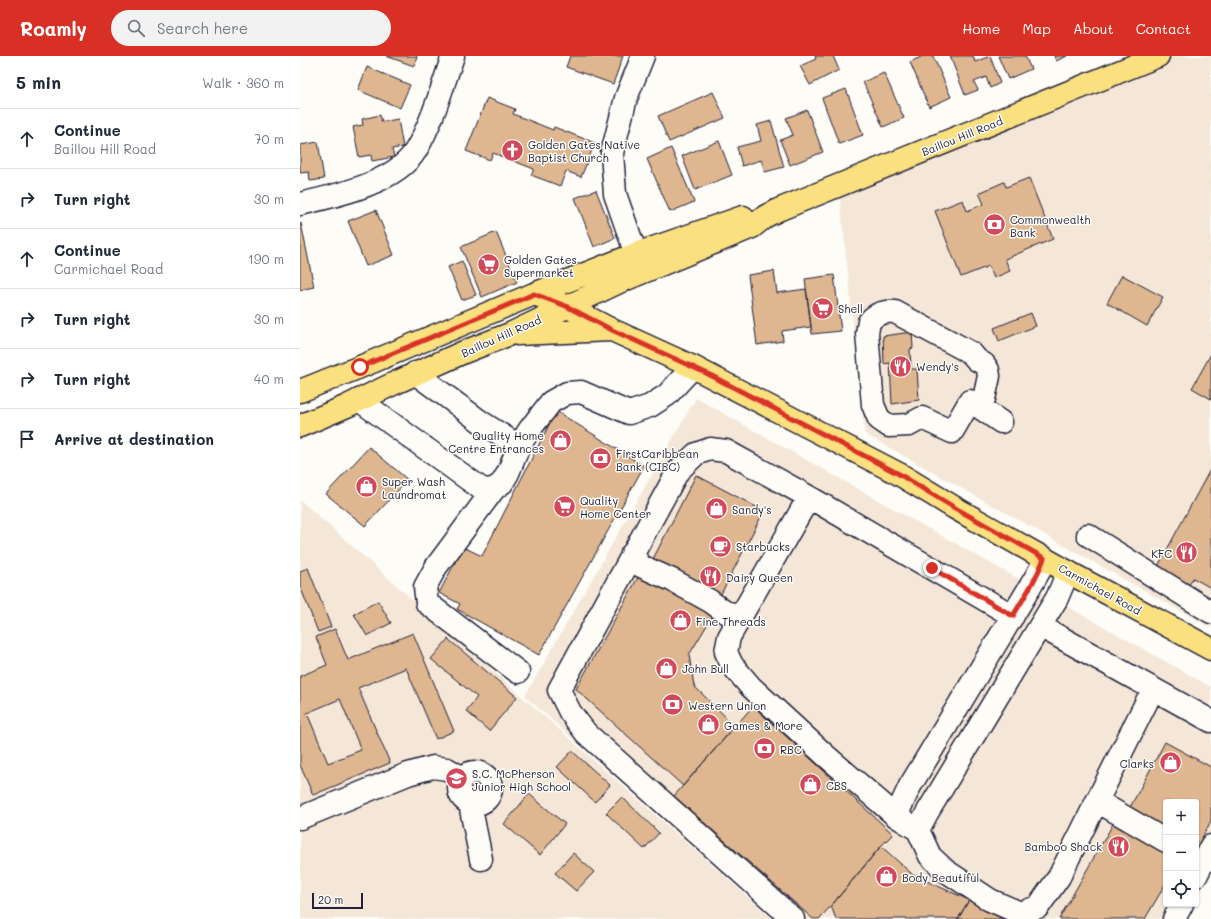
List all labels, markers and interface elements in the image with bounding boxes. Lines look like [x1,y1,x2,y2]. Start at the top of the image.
search box [111,10,391,46]
text: Roamly [20,16,87,41]
icon: search [125,17,147,39]
text: Search here [157,18,248,38]
text: Home [962,19,1000,38]
text: Map [1022,19,1051,38]
text: About [1073,19,1114,38]
text: Contact [1136,19,1191,38]
text: 5 min [16,71,61,93]
text: Walk · 360 m [202,74,284,91]
street label: Baillou Hill Road [919,113,1005,159]
text: Continue [54,120,121,140]
icon: ahead [16,128,38,150]
text: 70 m [254,130,284,147]
church icon: Golden Gates Native Baptist Church [499,137,525,163]
place label: Golden Gates Native Baptist Church [528,137,640,165]
text: Baillou Hill Road [54,140,156,157]
icon: right [16,188,38,210]
text: Turn right [54,189,131,209]
text: 30 m [254,190,284,207]
bank icon: Commonwealth Bank [981,212,1007,238]
place label: Commonwealth Bank [1010,212,1091,240]
text: Continue [54,240,121,260]
icon: ahead [16,248,38,270]
text: 190 m [248,250,284,267]
supermarket icon: Golden Gates Supermarket [476,252,502,278]
place label: Golden Gates Supermarket [504,252,577,280]
text: Carmichael Road [54,260,163,277]
supermarket icon: Shell [810,295,836,321]
place label: Shell [838,301,863,316]
icon: right [16,308,38,330]
text: Turn right [54,309,131,329]
text: 30 m [254,310,284,327]
street label: Baillou Hill Road [459,312,543,360]
restaurant icon: Wendy's [888,353,914,379]
route start [351,358,369,376]
place label: Wendy's [916,359,959,374]
icon: right [16,368,38,390]
text: Turn right [54,369,131,389]
text: 40 m [254,370,284,387]
icon: arrive [16,428,38,450]
place label: Quality Home Centre Entrances [448,428,544,456]
shop icon: Quality Home Centre Entrances [547,428,573,454]
text: Arrive at destination [54,429,214,449]
bank icon: FirstCaribbean Bank (CIBC) [588,446,614,472]
place label: FirstCaribbean Bank (CIBC) [616,446,699,474]
shop icon: Super Wash Laundromat [354,474,380,500]
place label: Super Wash Laundromat [382,474,446,502]
supermarket icon: Quality Home Center [552,493,578,519]
place label: Quality Home Center [580,493,651,521]
shop icon: Sandy's [704,496,730,522]
place label: Sandy's [732,502,772,517]
cafe icon: Starbucks [708,533,734,559]
place label: Starbucks [736,539,790,554]
restaurant icon: KFC [1174,540,1200,566]
place label: KFC [1151,546,1172,561]
route end [923,559,941,577]
street label: Carmichael Road [1056,560,1144,618]
restaurant icon: Dairy Queen [697,564,723,590]
place label: Dairy Queen [726,570,793,585]
shop icon: Fine Threads [668,608,694,634]
place label: Fine Threads [696,614,766,629]
shop icon: John Bull [653,655,679,681]
place label: John Bull [682,661,729,676]
bank icon: Western Union [659,692,685,718]
place label: Western Union [688,698,766,713]
shop icon: Games & More [695,712,721,738]
place label: Games & More [724,718,803,733]
bank icon: RBC [752,736,778,762]
place label: RBC [780,742,802,757]
shop icon: Clarks [1157,750,1183,776]
place label: Clarks [1120,756,1154,771]
school or university icon: S.C. McPherson Junior High School [444,766,470,792]
place label: S.C. McPherson Junior High School [472,766,571,794]
shop icon: CBS [797,772,823,798]
place label: CBS [826,778,847,793]
map controls [1163,799,1199,907]
button: + [1163,799,1199,835]
restaurant icon: Bamboo Shack [1105,833,1131,859]
button: − [1163,835,1199,871]
place label: Bamboo Shack [1024,839,1102,854]
shop icon: Body Beautiful [874,864,900,890]
place label: Body Beautiful [902,870,979,885]
button: locate [1163,871,1199,907]
scale bar [312,891,363,910]
text: 20 m [318,892,343,907]

